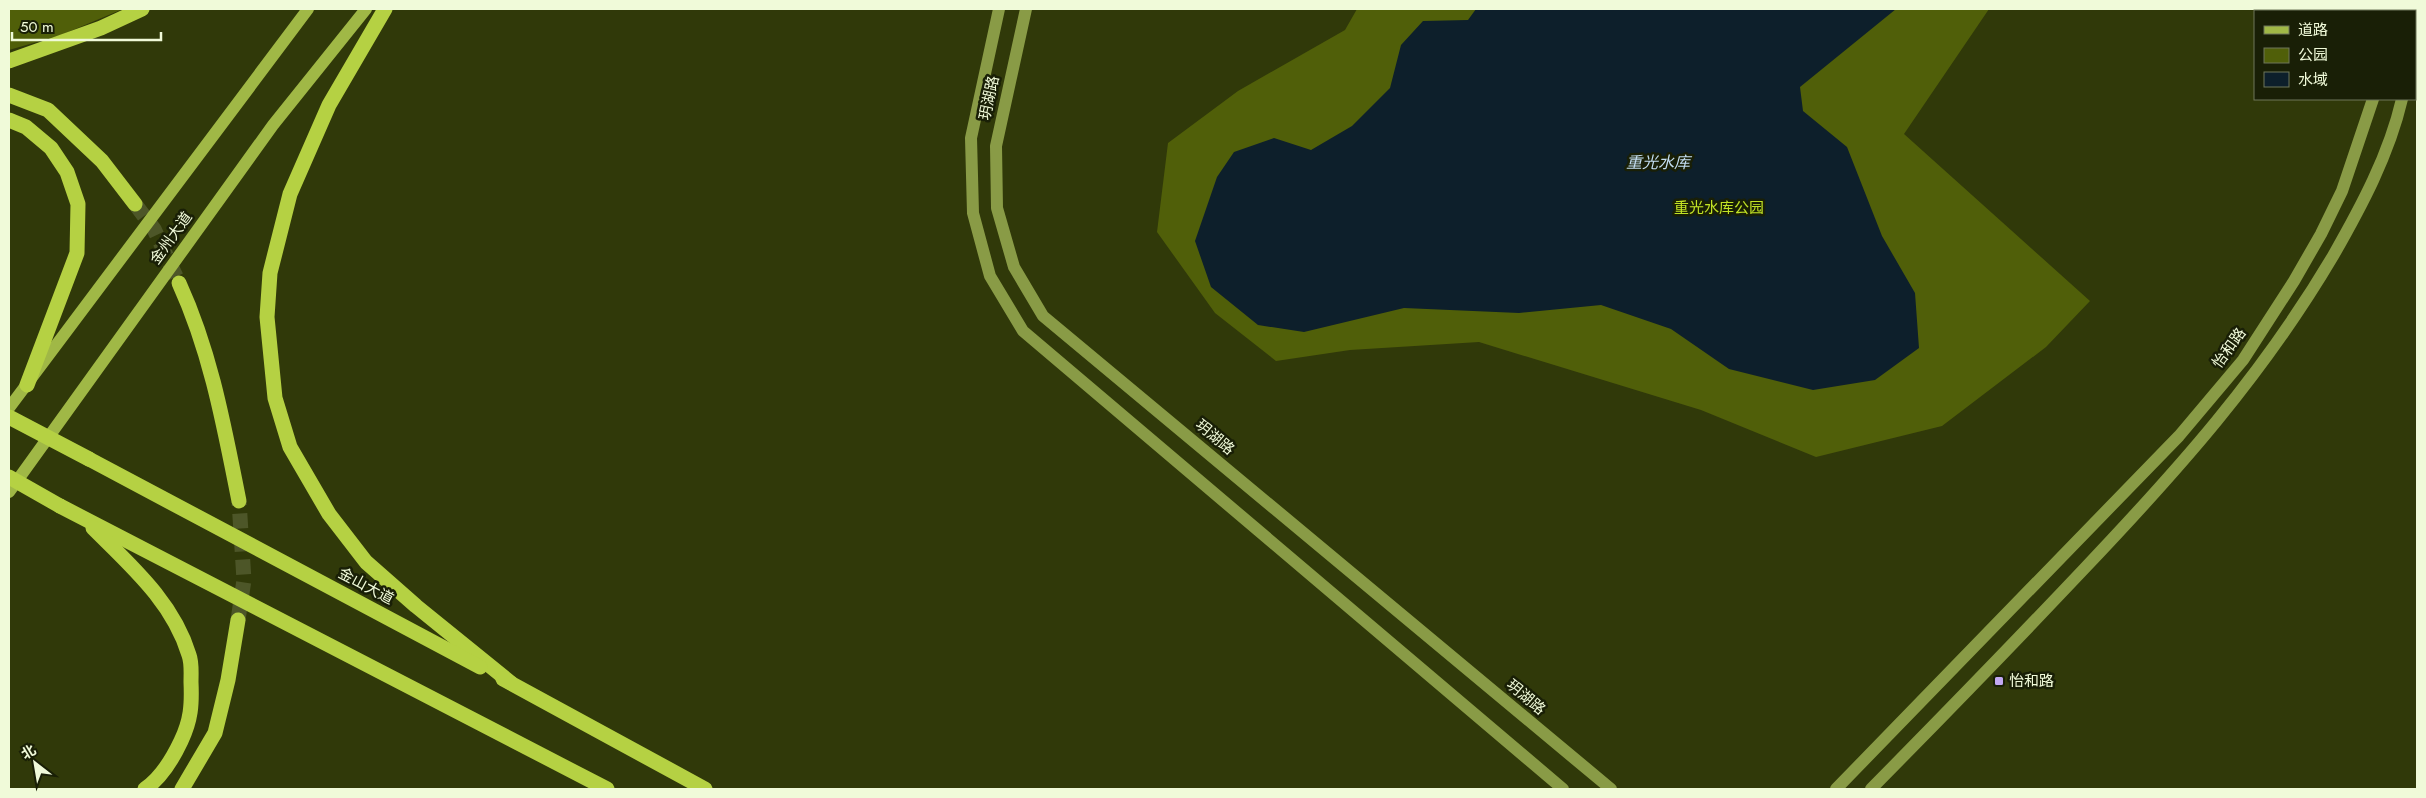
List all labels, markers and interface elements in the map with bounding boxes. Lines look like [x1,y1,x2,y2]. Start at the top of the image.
scale bar [12,10,161,42]
legend [2254,10,2416,100]
text: 50 m [20,16,54,38]
text: 道路 [2298,19,2328,41]
text: 公园 [2298,44,2328,66]
text: 水域 [2298,69,2328,91]
street label: 玥湖路 [974,74,1004,122]
water label: 重光水库 [1626,151,1693,174]
park label: 重光水库公园 [1674,197,1764,219]
street label: 金州大道 [144,207,198,269]
street label: 怡和路 [2207,323,2251,373]
street label: 玥湖路 [1191,414,1239,460]
street label: 金山大道 [334,562,398,610]
place label: 怡和路 [2009,670,2054,692]
street label: 玥湖路 [1502,674,1550,720]
marker: 怡和路 [1993,675,2005,687]
north arrow [10,738,60,788]
text: 北 [17,740,39,764]

